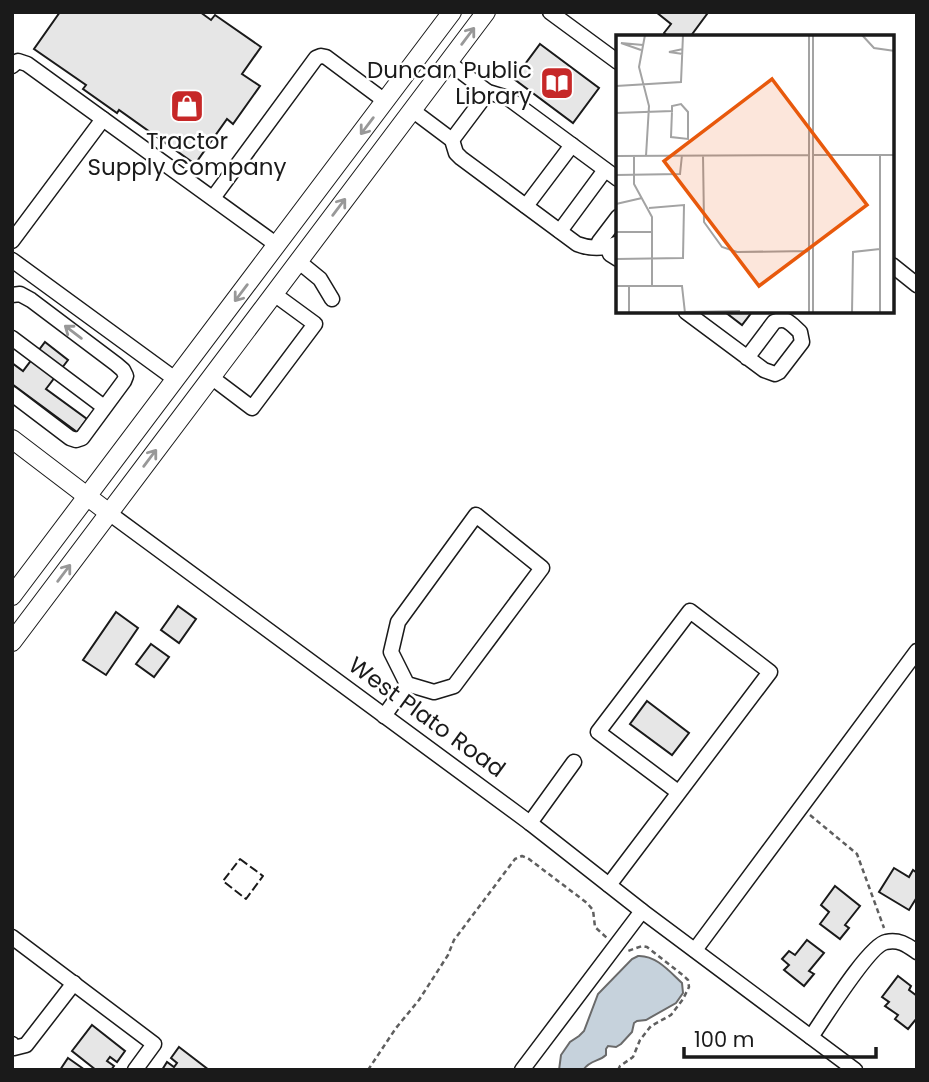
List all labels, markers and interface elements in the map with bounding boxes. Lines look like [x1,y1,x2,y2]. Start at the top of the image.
one-way arrow [460,27,475,46]
inset map [616,35,894,313]
place label: Duncan Public Library [367,54,532,112]
library icon: Duncan Public Library [538,64,576,102]
shop icon: Tractor Supply Company [168,87,206,125]
one-way arrow [359,116,374,134]
place label: Tractor Supply Company [88,125,287,183]
one-way arrow [332,198,347,216]
one-way arrow [233,283,248,302]
one-way arrow [65,325,83,340]
one-way arrow [143,449,157,468]
one-way arrow [56,563,71,582]
street label: West Plato Road [342,649,512,785]
scale bar [684,1016,876,1060]
text: 100 m [694,1025,754,1054]

